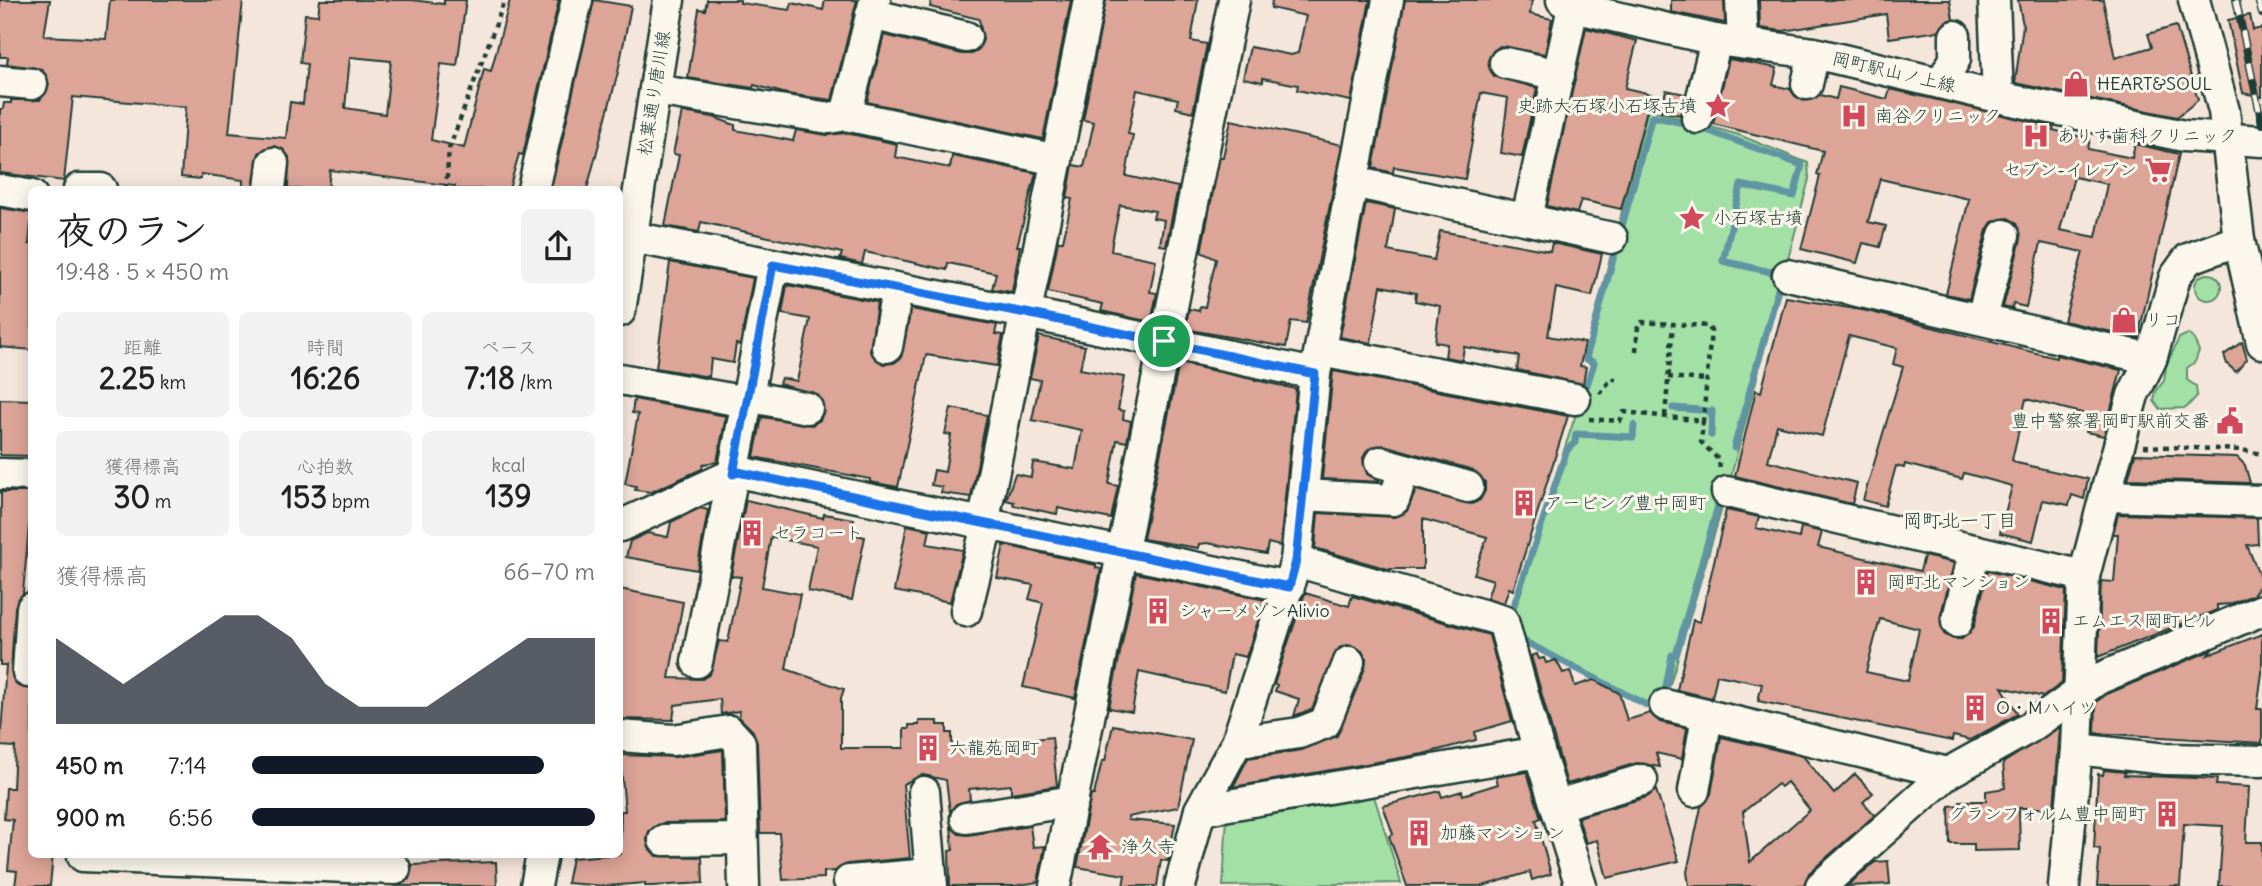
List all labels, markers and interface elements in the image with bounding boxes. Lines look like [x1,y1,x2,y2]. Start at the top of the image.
street label: 松葉通り唐川線 [632,29,675,157]
street label: 岡町駅山ノ上線 [1830,46,1958,97]
shop icon: HEART&SOUL [2061,69,2091,99]
place label: HEART&SOUL [2097,72,2212,95]
place icon: 史跡大石塚小石塚古墳 [1703,91,1733,121]
place label: 史跡大石塚小石塚古墳 [1517,94,1697,117]
hospital icon: 南谷クリニック [1839,101,1869,131]
place label: 南谷クリニック [1875,104,2001,127]
hospital icon: ありす歯科クリニック [2021,121,2051,151]
place label: ありす歯科クリニック [2057,124,2237,147]
supermarket icon: セブン-イレブン [2143,155,2173,185]
place label: セブン-イレブン [2003,158,2137,181]
place icon: 小石塚古墳 [1677,203,1707,233]
place label: 小石塚古墳 [1713,206,1803,229]
text: 夜のラン [56,207,208,254]
button: share [521,209,595,283]
text: 19:48 · 5 × 450 m [56,257,229,286]
shop icon: リコ [2109,305,2139,335]
place label: リコ [2145,308,2181,331]
pin [1134,311,1194,371]
icon: arrive [1145,322,1183,360]
text: 距離 [123,335,162,359]
text: 時間 [306,335,345,359]
text: ペース [481,335,536,359]
text: 2.25 [99,359,155,397]
text: 16:26 [291,359,360,397]
text: 7:18 [464,359,515,397]
text: km [155,370,186,394]
text: /km [515,370,553,394]
public building icon: 豊中警察署岡町駅前交番 [2215,406,2245,436]
place label: 豊中警察署岡町駅前交番 [2011,409,2209,432]
text: kcal [491,453,526,477]
text: 獲得標高 [104,454,181,478]
text: 心拍数 [297,454,354,478]
text: 139 [485,477,532,515]
text: 30 [114,478,150,516]
text: 153 [281,478,327,516]
building icon: アービング豊中岡町 [1509,488,1539,518]
text: m [150,489,171,513]
text: bpm [327,489,370,513]
place label: アービング豊中岡町 [1545,491,1706,514]
district label: 岡町北一丁目 [1903,508,2017,532]
building icon: セラコート [737,518,767,548]
place label: セラコート [773,521,863,544]
text: 66–70 m [503,557,595,586]
text: 獲得標高 [56,561,148,590]
building icon: 岡町北マンション [1851,567,1881,597]
place label: 岡町北マンション [1887,570,2030,593]
building icon: シャーメゾンAlivio [1143,596,1173,626]
place label: シャーメゾンAlivio [1179,599,1330,622]
building icon: エムエス岡町ビル [2036,606,2066,636]
place label: エムエス岡町ビル [2072,609,2216,632]
building icon: O・Mハイツ [1960,693,1990,723]
place label: O・Mハイツ [1996,696,2097,719]
building icon: 六龍苑岡町 [913,733,943,763]
place label: 六龍苑岡町 [949,736,1039,759]
text: 450 m [56,751,123,780]
text: 7:14 [168,751,207,780]
building icon: グランフォルム豊中岡町 [2152,799,2182,829]
place label: グランフォルム豊中岡町 [1948,802,2146,825]
text: 900 m [56,803,125,832]
text: 6:56 [168,803,213,832]
building icon: 加藤マンション [1404,818,1434,848]
place label: 加藤マンション [1440,821,1565,844]
temple icon: 浄久寺 [1085,832,1115,862]
place label: 浄久寺 [1121,835,1175,858]

